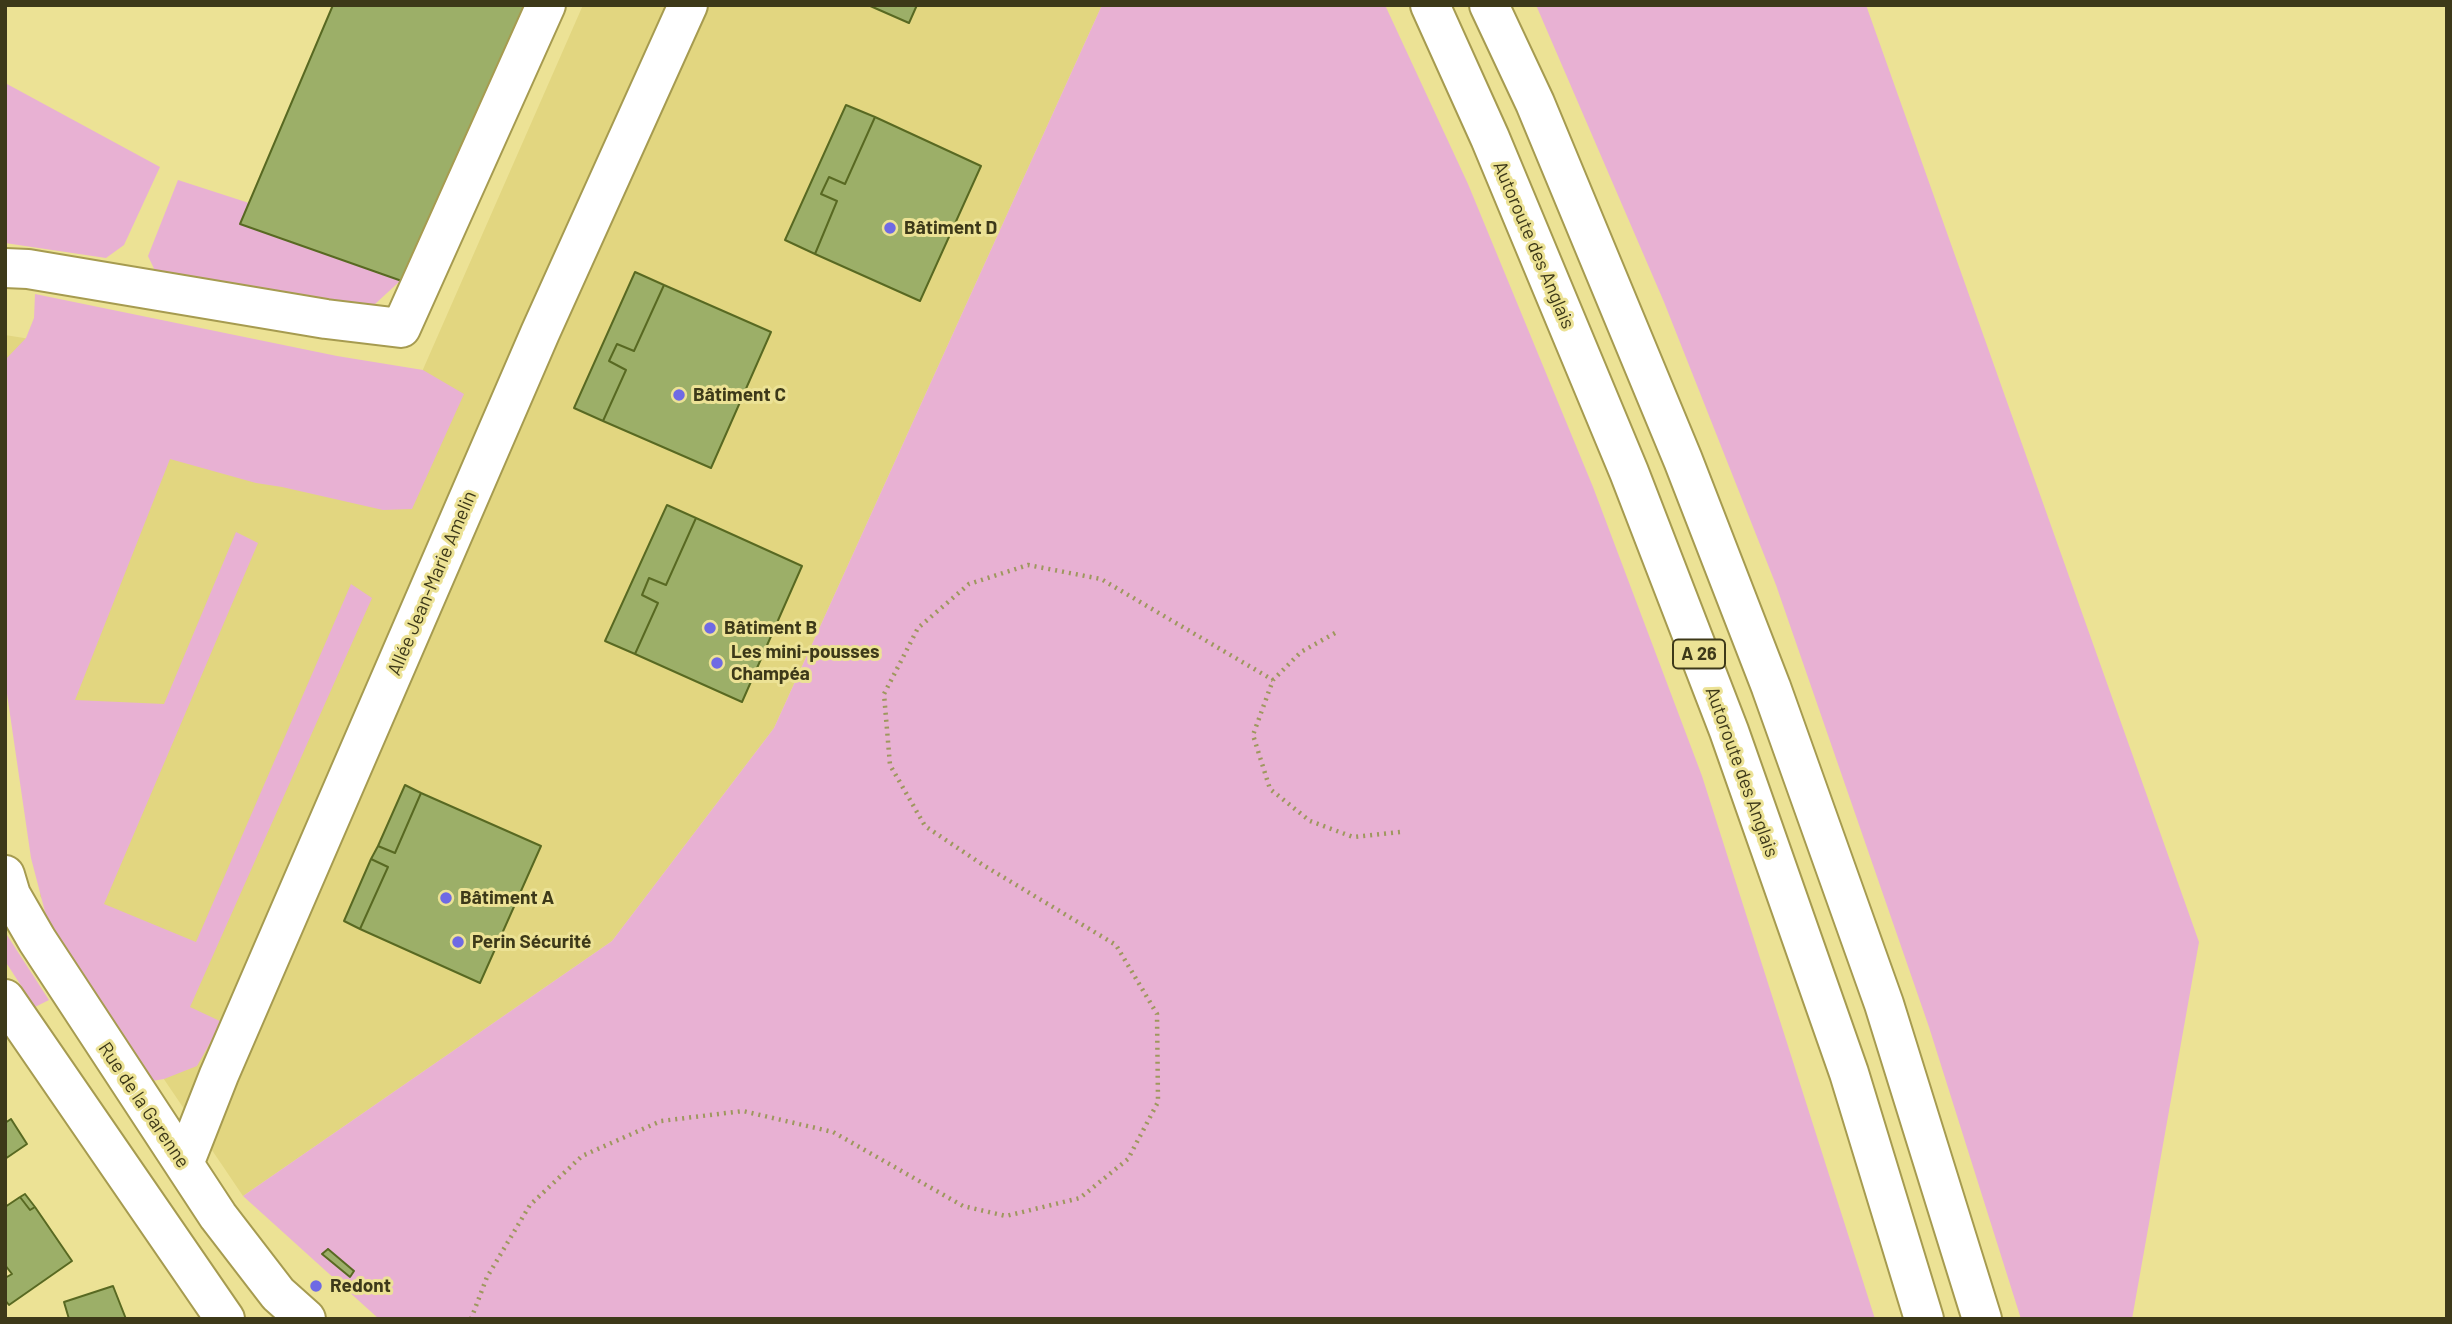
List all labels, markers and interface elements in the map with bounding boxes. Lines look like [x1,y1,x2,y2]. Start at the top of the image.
street label: Autoroute des Anglais [1488,158,1580,332]
place label: Bâtiment D [904,217,997,239]
marker: Bâtiment D [882,220,898,236]
place label: Bâtiment C [693,384,786,406]
marker: Bâtiment C [671,387,687,403]
street label: Allée Jean-Marie Amelin [383,487,481,679]
place label: Bâtiment B [724,617,817,639]
marker: Bâtiment B [702,620,718,636]
road number: A 26 [1673,640,1725,668]
place label: Les mini-pousses Champéa [731,641,880,685]
marker: Les mini-pousses Champéa [709,655,725,671]
street label: Autoroute des Anglais [1701,684,1783,860]
place label: Bâtiment A [460,887,554,909]
marker: Bâtiment A [438,890,454,906]
place label: Perin Sécurité [472,931,591,953]
marker: Perin Sécurité [450,934,466,950]
street label: Rue de la Garenne [94,1038,194,1172]
place label: Redont [330,1275,391,1297]
marker: Redont [308,1278,324,1294]

